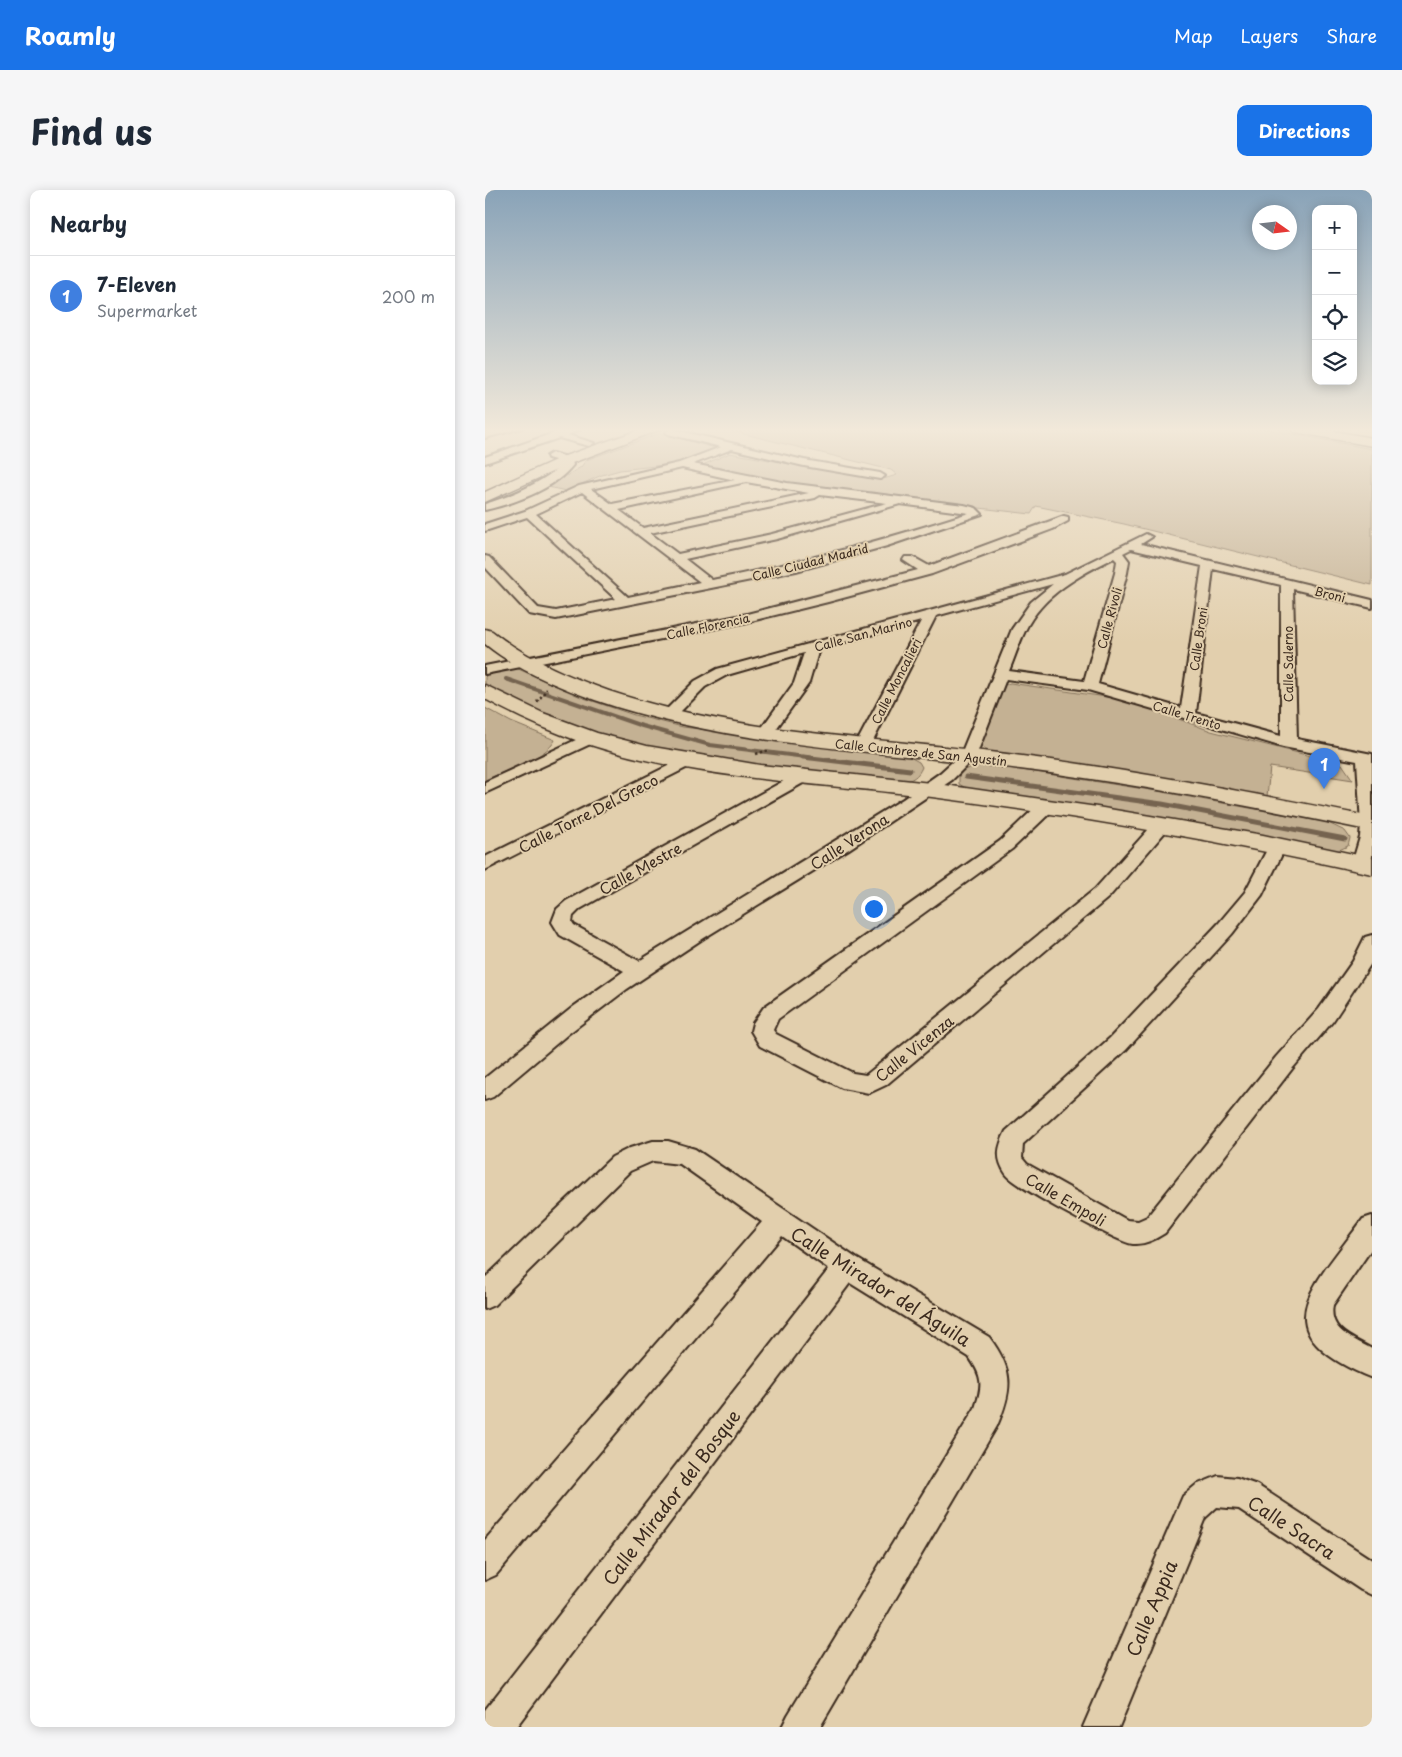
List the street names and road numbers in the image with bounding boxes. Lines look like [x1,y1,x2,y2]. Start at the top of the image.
street label: Calle Ciudad Madrid [750,539,870,585]
street label: Broni [1313,581,1347,607]
street label: Calle Rivoli [1092,585,1126,651]
street label: Calle Broni [1185,606,1211,672]
street label: Calle Florencia [665,608,752,644]
street label: Calle San Marino [812,612,914,656]
street label: Calle Salerno [1279,625,1297,702]
street label: Calle Moncalieri [867,635,925,727]
street label: Calle Trento [1151,696,1224,734]
street label: Calle Cumbres de San Agustín [834,734,1008,770]
street label: Calle Torre Del Greco [514,768,662,858]
street label: Calle Verona [805,807,893,875]
street label: Calle Mestre [595,836,685,900]
street label: Calle Vicenza [870,1009,959,1087]
street label: Calle Empoli [1021,1167,1111,1231]
street label: Calle Mirador del Águila [786,1219,977,1353]
street label: Calle Mirador del Bosque [596,1403,746,1591]
street label: Calle Sacra [1243,1488,1341,1566]
street label: Calle Appia [1119,1555,1184,1660]

